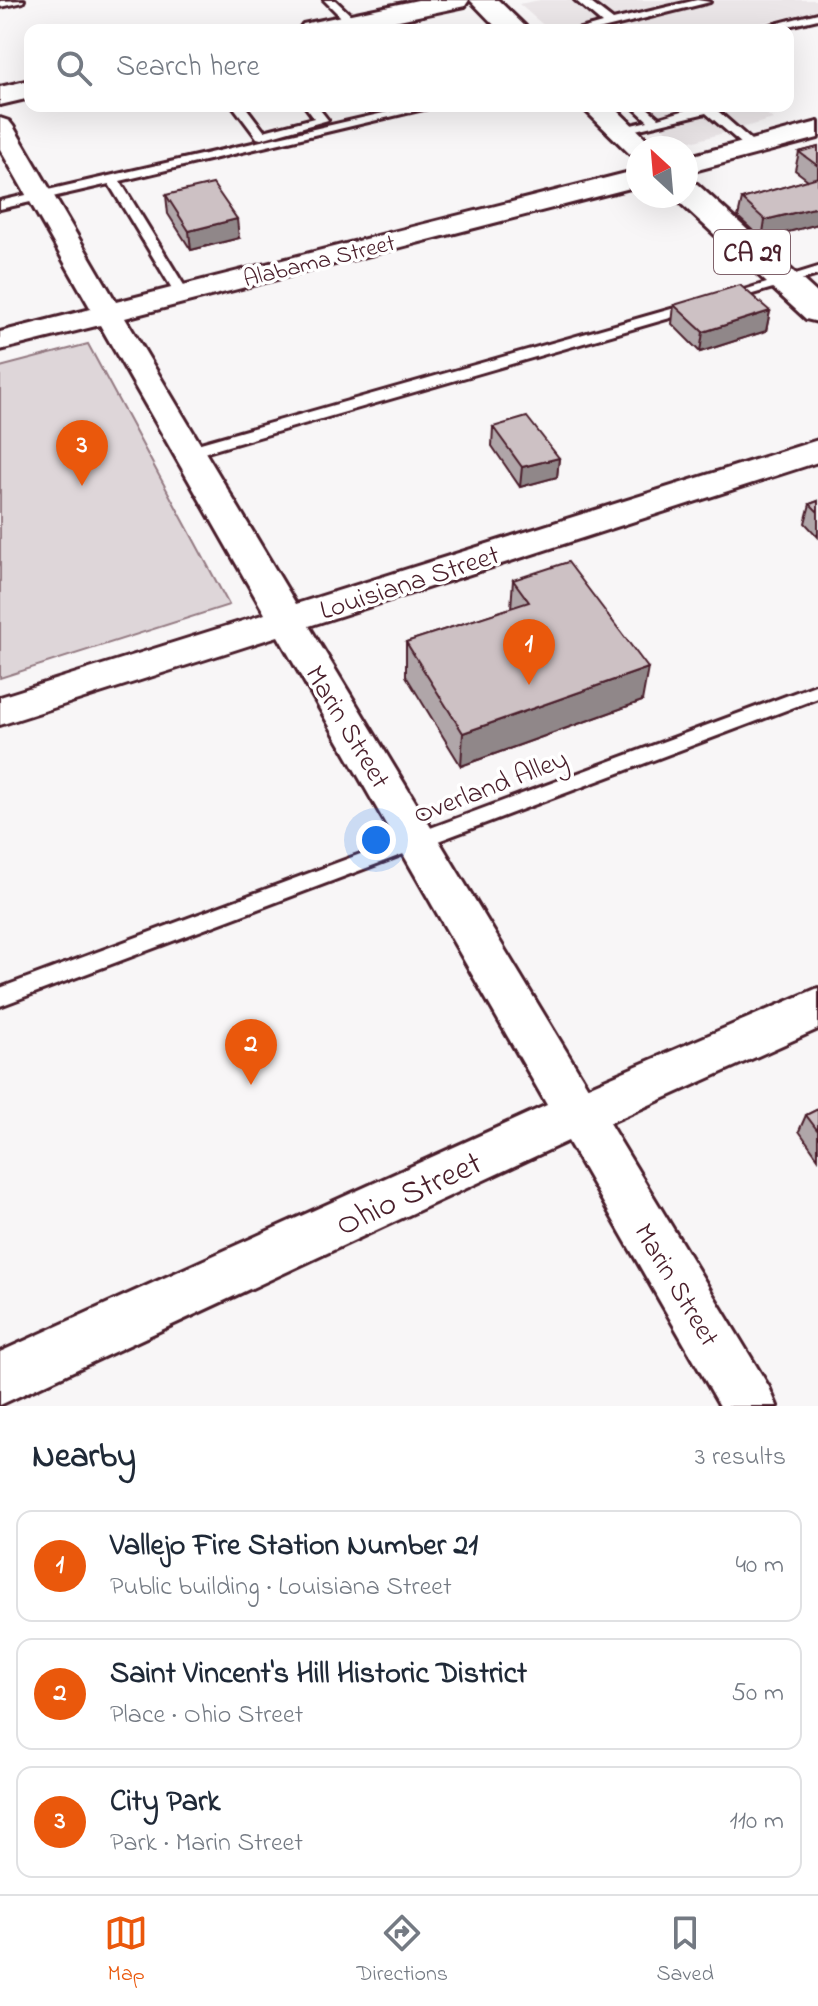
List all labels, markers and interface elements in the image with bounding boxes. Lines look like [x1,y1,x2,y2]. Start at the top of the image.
search box [24,24,794,112]
icon: search [52,46,96,90]
text: Search here [116,46,260,90]
north arrow [626,136,698,208]
street label: Alabama Street [240,227,399,298]
road number: CA 29 [714,230,790,274]
pin: 3 [56,420,108,486]
street label: Louisiana Street [315,536,505,633]
pin: 1 [503,619,555,685]
street label: Marin Street [293,658,399,797]
street label: Overland Alley [408,740,574,837]
your location [356,820,396,860]
pin: 2 [225,1019,277,1085]
street label: Ohio Street [328,1140,491,1251]
street label: Marin Street [622,1216,728,1355]
text: Nearby [32,1433,136,1483]
text: 3 results [695,1439,786,1477]
text: Vallejo Fire Station Number 21 [110,1525,478,1569]
text: 1 [56,1547,64,1585]
text: 40 m [735,1547,784,1585]
text: Public building · Louisiana Street [110,1569,452,1607]
text: Saint Vincent's Hill Historic District [110,1653,527,1697]
text: 2 [54,1675,66,1713]
text: 50 m [731,1675,784,1713]
text: Place · Ohio Street [110,1697,303,1735]
text: City Park [110,1781,220,1825]
text: 3 [55,1803,65,1841]
text: 110 m [730,1803,784,1841]
text: Park · Marin Street [110,1825,303,1863]
tab: Map [104,1911,148,1991]
tab: Directions [357,1911,448,1991]
tab: Saved [656,1911,714,1991]

